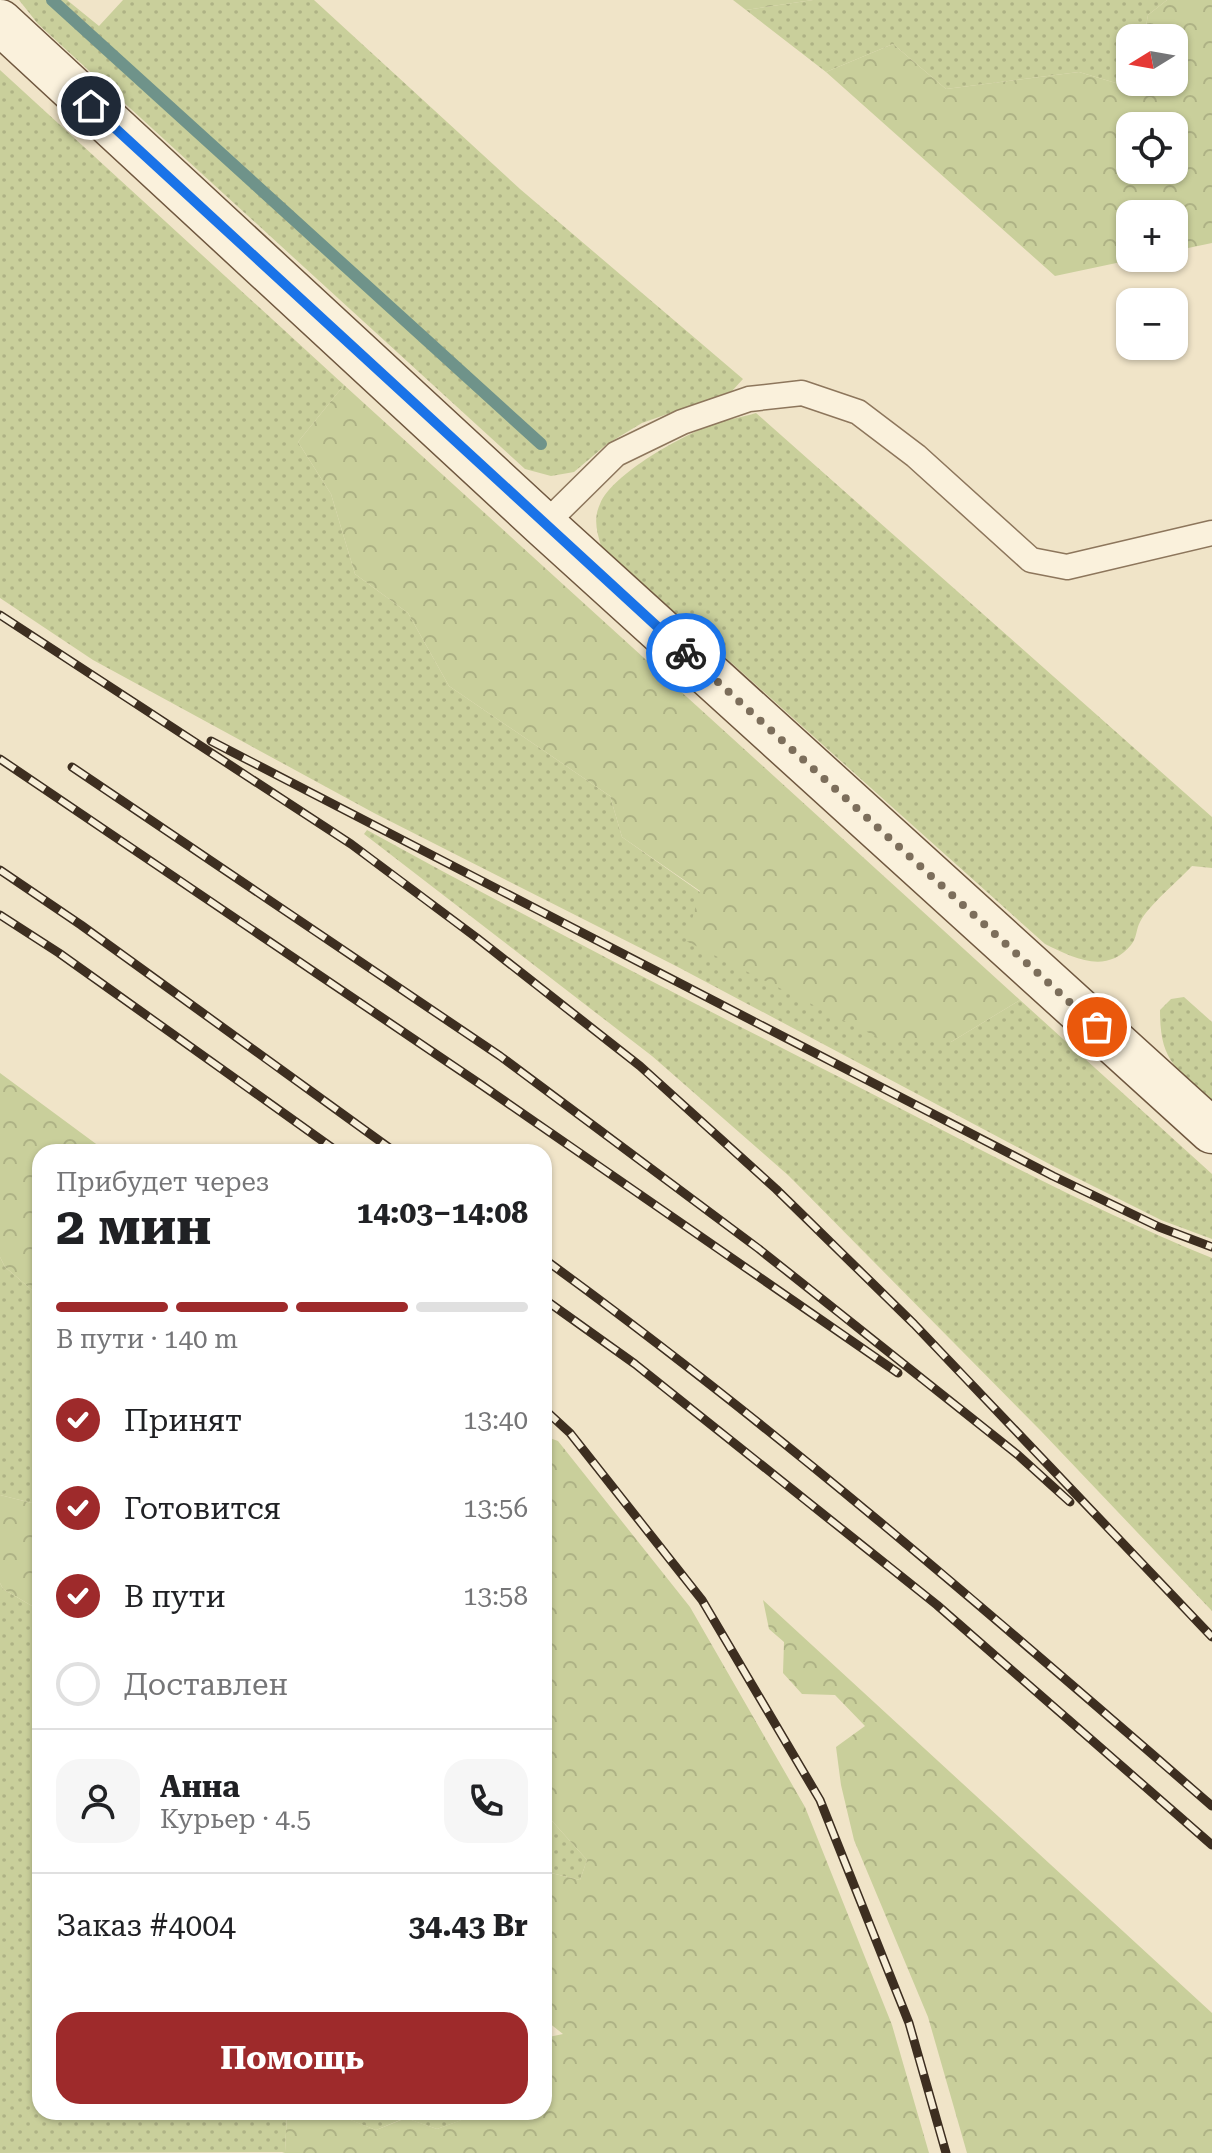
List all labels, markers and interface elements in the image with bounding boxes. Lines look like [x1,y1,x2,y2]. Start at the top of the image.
north arrow [1116,24,1188,96]
map controls [1116,24,1188,360]
pin [57,72,125,140]
icon: home [69,84,113,128]
button: locate [1116,112,1188,184]
button: + [1116,200,1188,272]
button: − [1116,288,1188,360]
courier [646,613,726,693]
icon: bike [664,631,708,675]
pin [1063,993,1131,1061]
icon: bag [1075,1005,1119,1049]
text: Прибудет через [56,1167,270,1197]
text: 14:03–14:08 [356,1195,528,1230]
text: 2 мин [56,1196,211,1257]
text: В пути · 140 m [56,1324,238,1354]
icon: check [56,1398,100,1442]
text: Принят [124,1403,242,1438]
text: 13:40 [463,1405,528,1435]
icon: check [56,1486,100,1530]
text: Готовится [124,1491,281,1526]
text: 13:56 [463,1493,528,1523]
icon: check [56,1574,100,1618]
text: В пути [124,1579,226,1614]
text: 13:58 [463,1581,528,1611]
text: Доставлен [124,1667,288,1702]
button: person [56,1759,140,1843]
button: phone [444,1759,528,1843]
text: Анна [160,1769,240,1804]
text: Курьер · 4.5 [160,1804,311,1834]
text: Заказ #4004 [56,1908,236,1943]
text: 34.43 Br [409,1908,528,1943]
button: Помощь [56,2012,528,2104]

